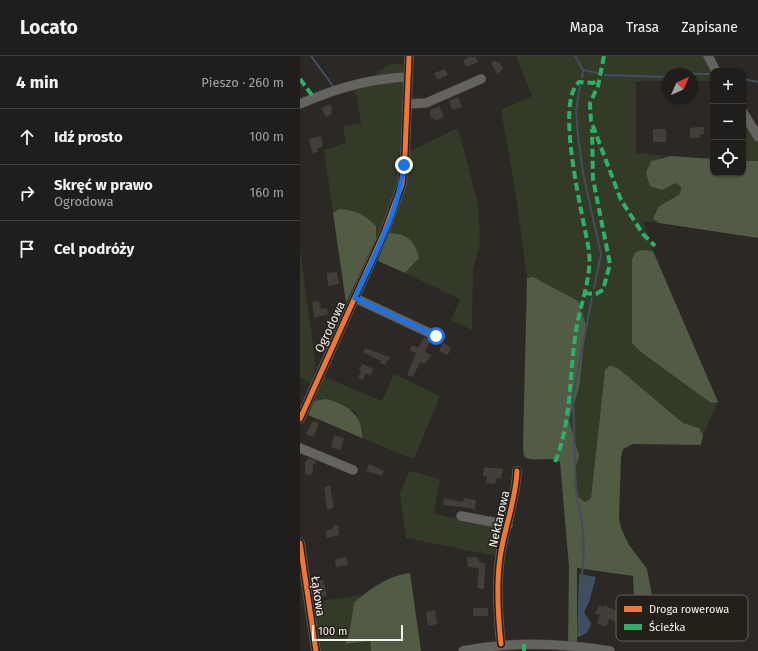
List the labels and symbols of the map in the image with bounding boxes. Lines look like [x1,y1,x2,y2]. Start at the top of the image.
north arrow [662,68,698,104]
route end [395,156,413,174]
street label: Ogrodowa [312,299,348,355]
route start [427,327,445,345]
street label: Nektarowa [486,489,512,549]
street label: Łąkowa [308,575,328,617]
legend [616,595,748,641]
text: Droga rowerowa [649,603,729,616]
text: Ścieżka [649,620,686,634]
scale bar [312,623,403,642]

